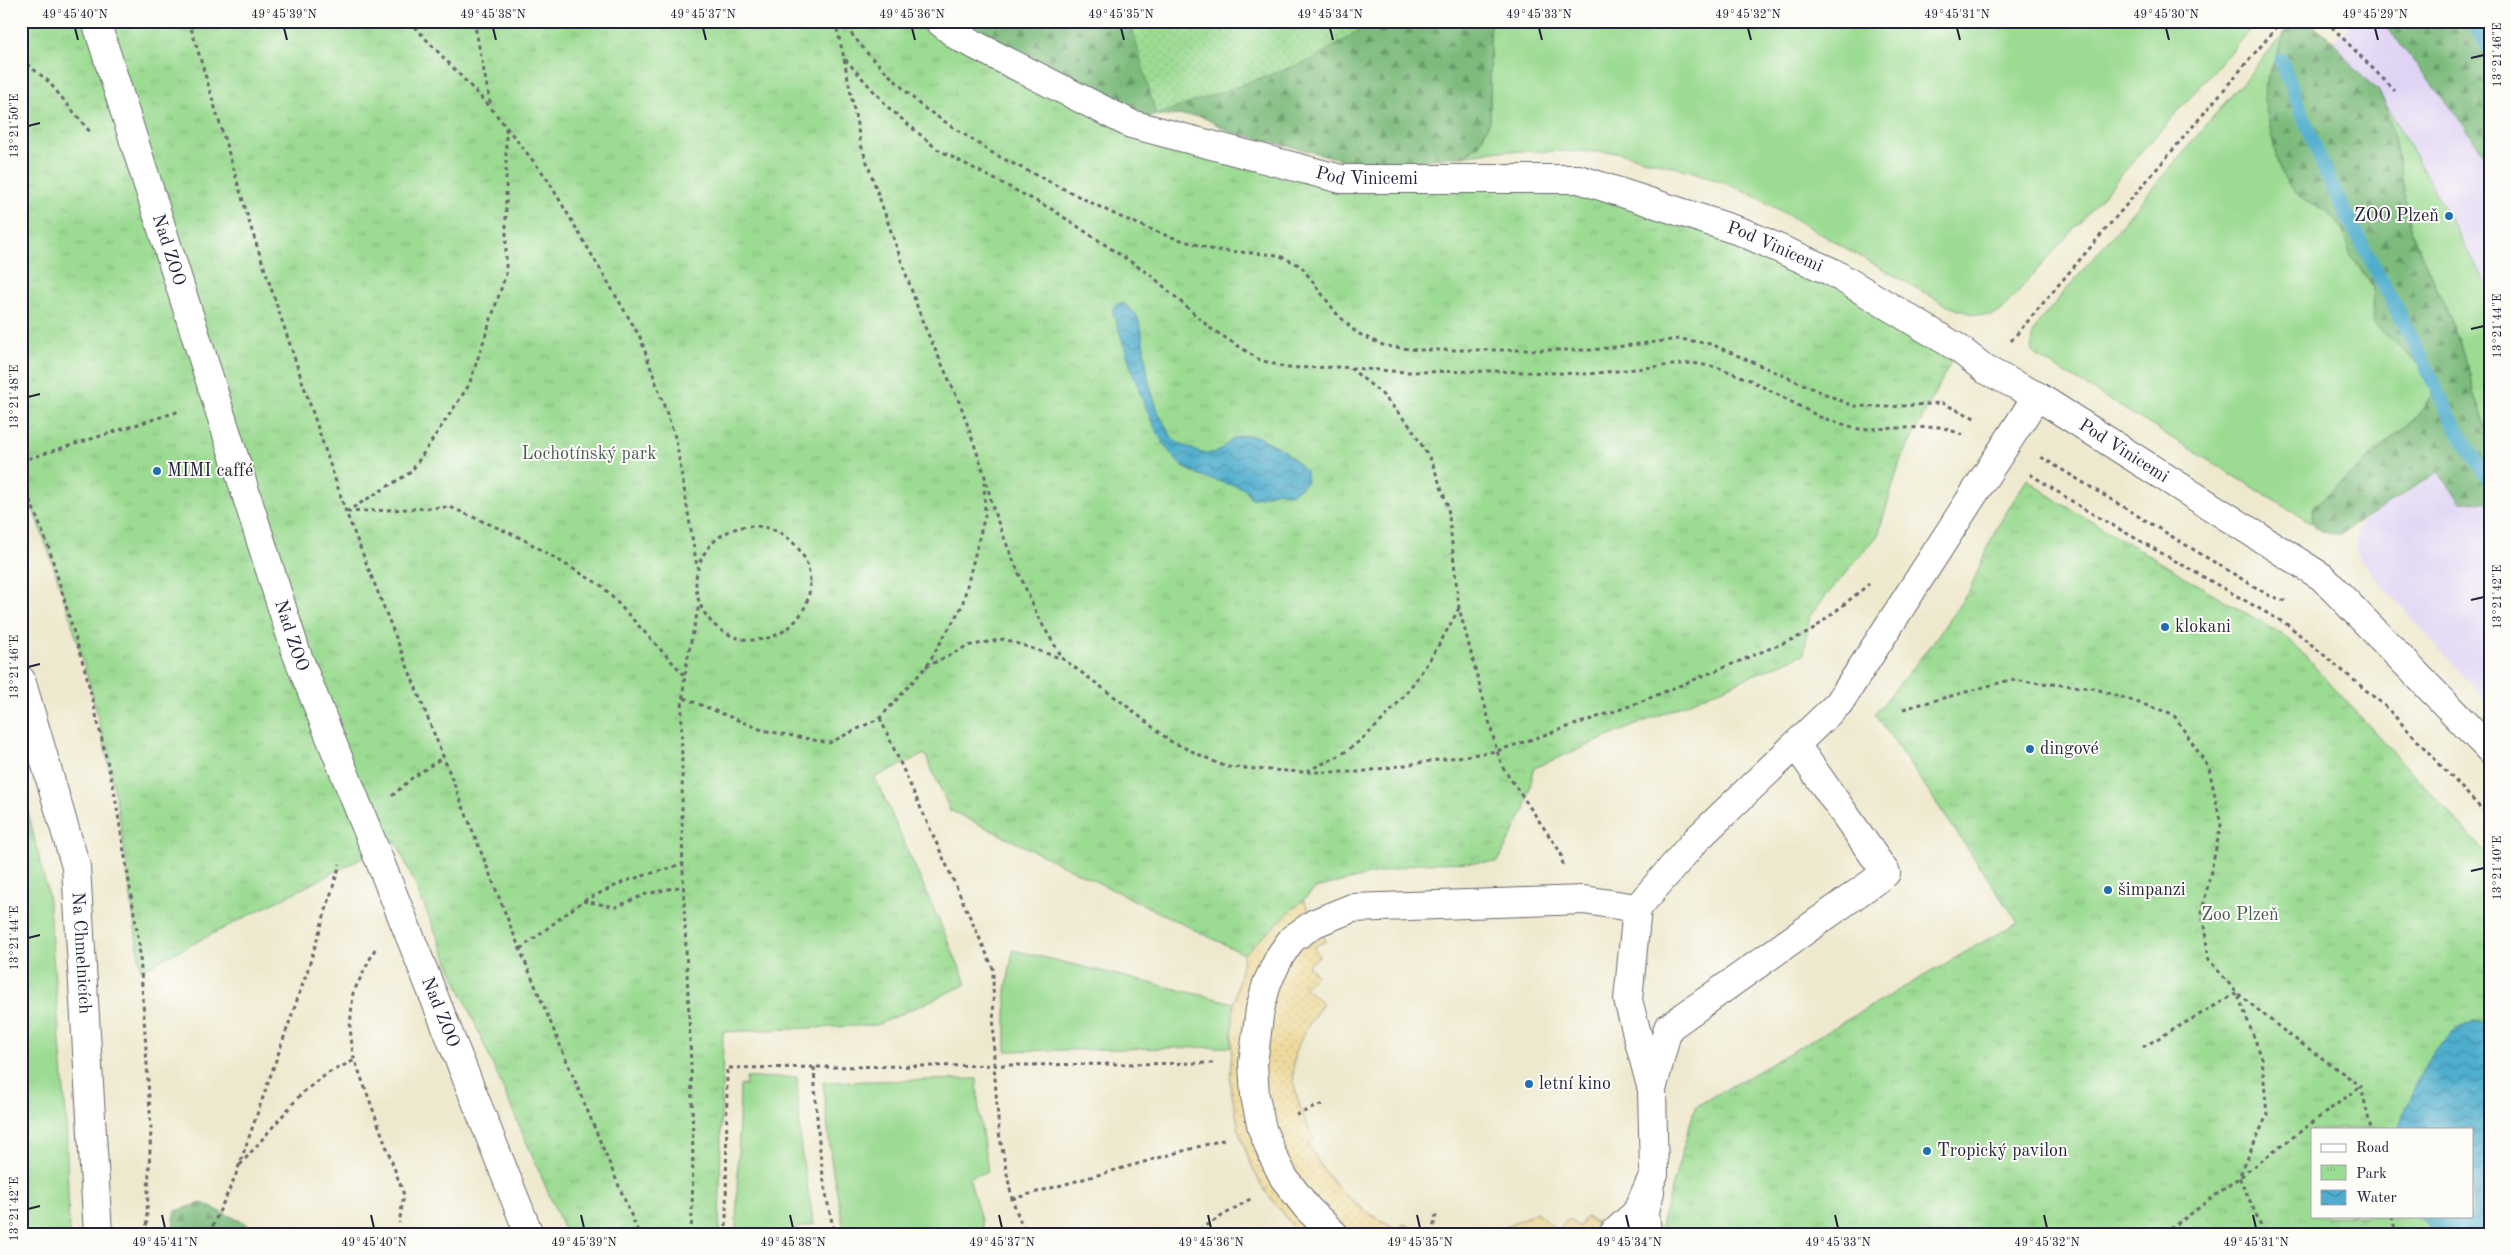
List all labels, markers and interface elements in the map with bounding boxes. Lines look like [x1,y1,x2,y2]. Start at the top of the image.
text: 49°45'40"N [42,8,108,21]
text: 49°45'39"N [251,8,317,21]
text: 49°45'38"N [460,8,526,21]
text: 49°45'37"N [670,8,736,21]
text: 49°45'36"N [879,8,945,21]
text: 49°45'35"N [1088,8,1154,21]
text: 49°45'34"N [1297,8,1363,21]
text: 49°45'33"N [1506,8,1572,21]
text: 49°45'32"N [1715,8,1781,21]
text: 49°45'31"N [1924,8,1990,21]
text: 49°45'30"N [2133,8,2199,21]
text: 49°45'29"N [2342,8,2408,21]
text: 13°21'46"E [2492,23,2504,87]
text: 13°21'50"E [8,94,21,158]
street label: Pod Vinicemi [1314,164,1418,189]
place label: ZOO Plzeň [2354,207,2439,225]
marker: ZOO Plzeň [2443,210,2455,222]
street label: Nad ZOO [149,212,188,288]
street label: Pod Vinicemi [1725,219,1826,276]
text: 13°21'44"E [2492,294,2504,358]
text: 13°21'48"E [9,365,21,429]
street label: Pod Vinicemi [2076,416,2172,486]
park label: Lochotínský park [521,445,657,463]
place label: MIMI caffé [167,462,253,480]
marker: MIMI caffé [151,465,163,477]
text: 13°21'42"E [2492,565,2504,629]
street label: Nad ZOO [271,598,312,674]
place label: klokani [2175,618,2231,636]
marker: klokani [2159,621,2171,633]
text: 13°21'46"E [9,635,21,699]
place label: dingové [2040,740,2099,758]
marker: dingové [2024,743,2036,755]
text: 13°21'40"E [2492,836,2504,900]
place label: šimpanzi [2118,881,2186,899]
marker: šimpanzi [2102,884,2114,896]
street label: Na Chmelnicích [69,891,94,1015]
text: 13°21'44"E [9,906,21,970]
park label: Zoo Plzeň [2201,906,2279,924]
street label: Nad ZOO [418,974,462,1050]
place label: letní kino [1539,1075,1611,1093]
marker: letní kino [1523,1078,1535,1090]
legend [2311,1128,2474,1218]
text: Road [2356,1141,2390,1156]
place label: Tropický pavilon [1937,1142,2068,1160]
marker: Tropický pavilon [1921,1145,1933,1157]
text: Park [2356,1167,2387,1182]
text: 13°21'42"E [9,1177,21,1241]
text: Water [2356,1191,2397,1206]
text: 49°45'41"N [132,1236,198,1249]
text: 49°45'40"N [341,1236,407,1249]
text: 49°45'39"N [551,1236,617,1249]
text: 49°45'38"N [760,1236,826,1249]
text: 49°45'37"N [969,1236,1035,1249]
text: 49°45'36"N [1178,1236,1244,1249]
text: 49°45'35"N [1387,1236,1453,1249]
text: 49°45'34"N [1596,1236,1662,1249]
text: 49°45'33"N [1805,1236,1871,1249]
text: 49°45'32"N [2014,1236,2080,1249]
text: 49°45'31"N [2223,1236,2289,1249]

